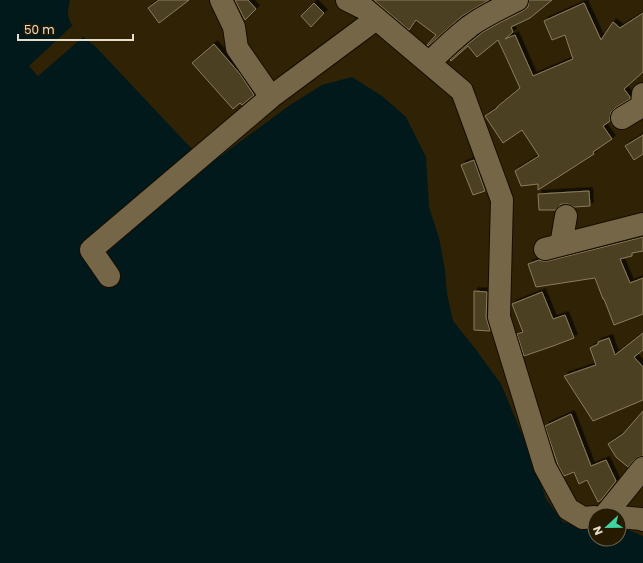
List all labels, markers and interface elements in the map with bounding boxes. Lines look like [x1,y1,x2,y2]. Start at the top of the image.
scale bar [18,16,133,42]
text: 50 m [24,21,55,38]
north arrow [587,507,627,547]
text: N [589,524,607,538]

